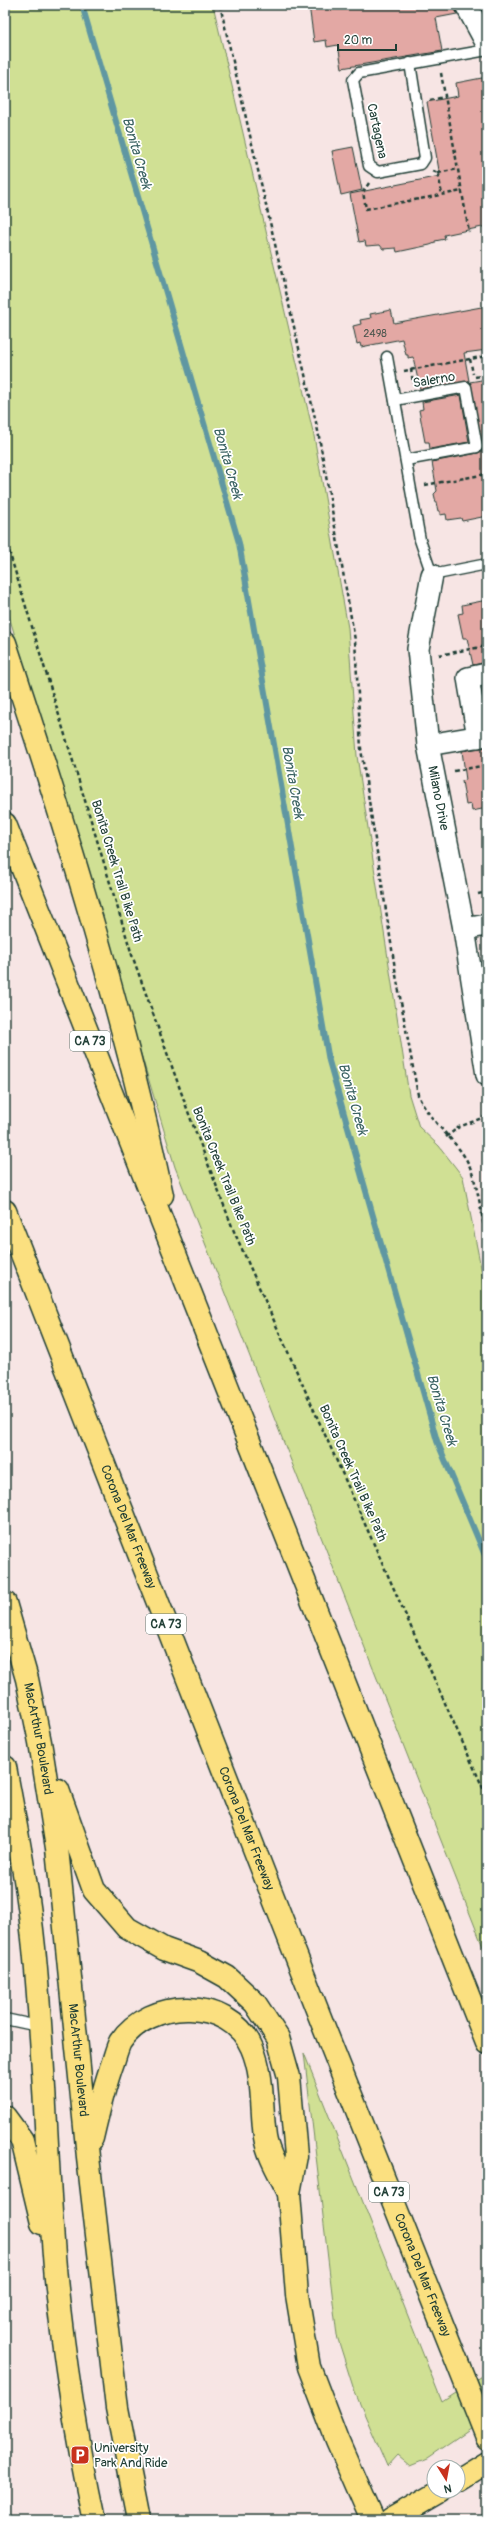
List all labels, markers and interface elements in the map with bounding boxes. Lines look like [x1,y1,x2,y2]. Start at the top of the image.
scale bar [338,26,396,52]
text: 20 m [344,33,373,48]
street label: Cartagena [363,102,391,160]
water label: Bonita Creek [119,115,156,192]
house number: 2498 [363,327,387,340]
street label: Salerno [412,368,456,392]
water label: Bonita Creek [210,425,247,502]
water label: Bonita Creek [278,744,308,821]
street label: Milano Drive [424,764,453,833]
street label: Bonita Creek Trail B ike Path [88,798,146,944]
road number: CA 73 [70,1031,110,1051]
water label: Bonita Creek [335,1061,372,1138]
street label: Bonita Creek Trail B ike Path [189,1104,259,1248]
water label: Bonita Creek [423,1372,461,1449]
street label: Bonita Creek Trail B ike Path [316,1402,390,1544]
street label: Corona Del Mar Freeway [97,1463,160,1591]
road number: CA 73 [146,1614,186,1634]
street label: MacArthur Boulevard [20,1681,56,1796]
street label: Corona Del Mar Freeway [215,1764,278,1893]
street label: MacArthur Boulevard [65,2003,92,2117]
road number: CA 73 [369,2182,409,2202]
street label: Corona Del Mar Freeway [391,2211,454,2339]
place label: University Park And Ride [94,2440,168,2471]
parking icon: University Park And Ride [69,2444,91,2466]
north arrow [426,2459,466,2499]
text: N [442,2481,453,2496]

